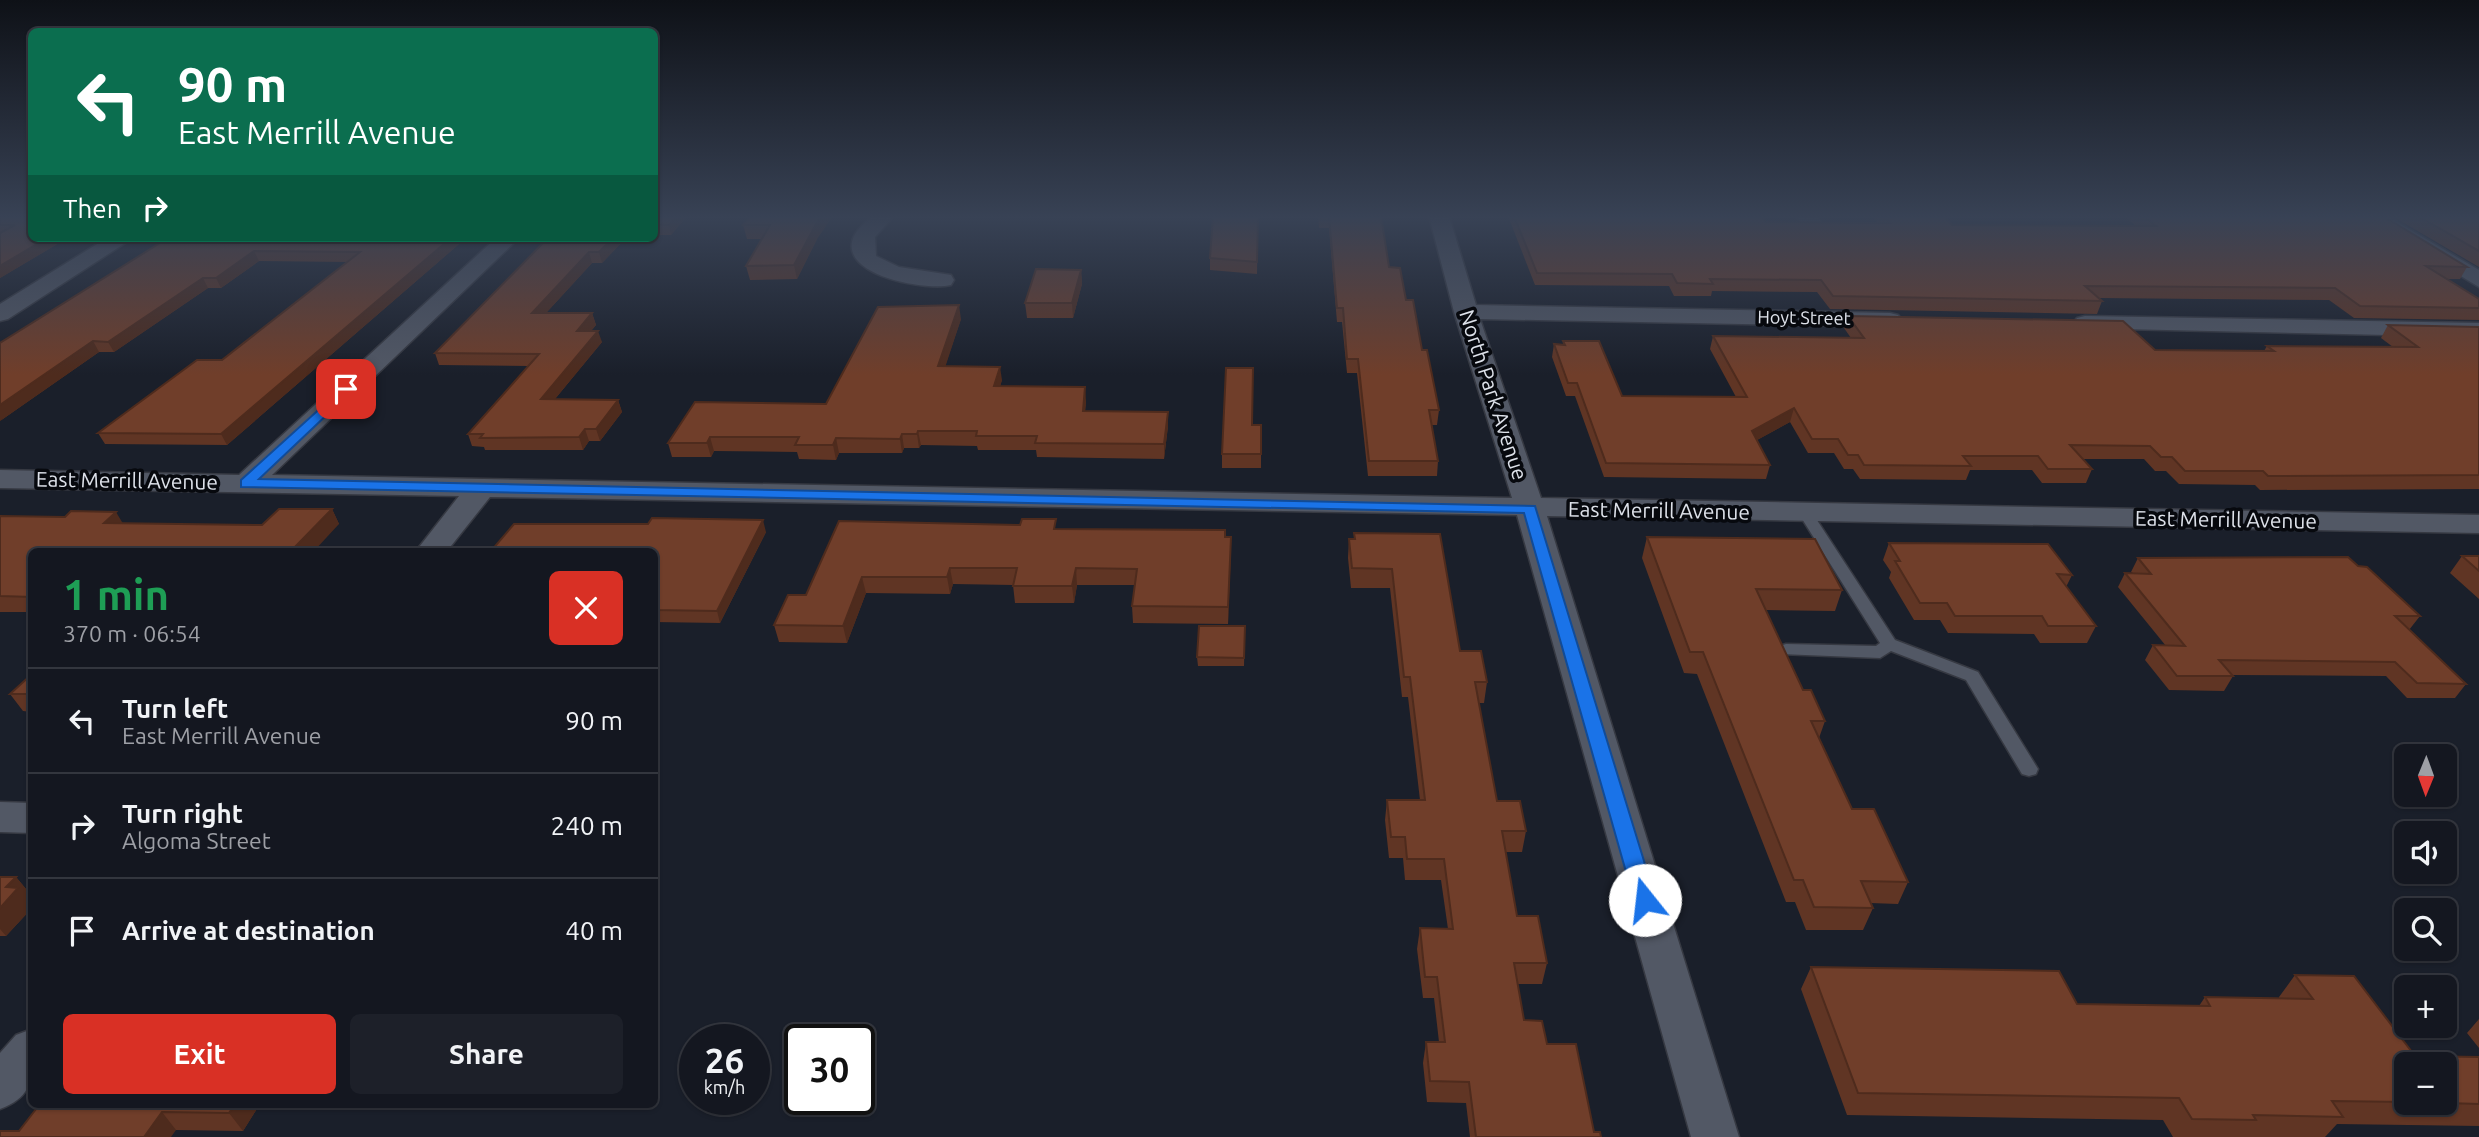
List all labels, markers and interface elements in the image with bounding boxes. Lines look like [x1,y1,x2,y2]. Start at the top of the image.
icon: left [63,56,154,147]
text: 90 m [178,56,287,111]
text: East Merrill Avenue [178,114,456,150]
icon: right [136,189,174,227]
text: Then [63,194,122,223]
street label: Hoyt Street [1757,306,1851,328]
street label: North Park Avenue [1455,307,1533,483]
pin [316,359,376,419]
icon: arrive [327,370,365,408]
street label: East Merrill Avenue [36,466,218,494]
street label: East Merrill Avenue [1568,496,1750,524]
street label: East Merrill Avenue [2135,505,2317,533]
text: 1 min [63,571,169,618]
button: close [549,571,623,645]
text: 370 m · 06:54 [63,621,201,646]
text: Turn left [122,694,228,723]
icon: left [63,702,101,740]
text: 90 m [565,706,623,735]
text: East Merrill Avenue [122,723,322,748]
north arrow [2394,744,2457,807]
map controls [2394,744,2457,1115]
text: Turn right [122,799,243,828]
icon: right [63,807,101,845]
text: 240 m [551,811,623,840]
button: sound [2394,821,2457,884]
text: Algoma Street [122,828,271,853]
position arrow [1608,863,1682,937]
button: search [2394,898,2457,961]
icon: arrive [63,912,101,950]
text: Arrive at destination [122,916,375,945]
text: 40 m [565,916,623,945]
button: + [2394,975,2457,1038]
button: Exit [63,1014,336,1094]
button: Share [350,1014,623,1094]
speed limit sign: 30 [784,1024,875,1115]
text: 26 [705,1040,744,1080]
button: − [2394,1052,2457,1115]
text: km/h [704,1077,745,1097]

